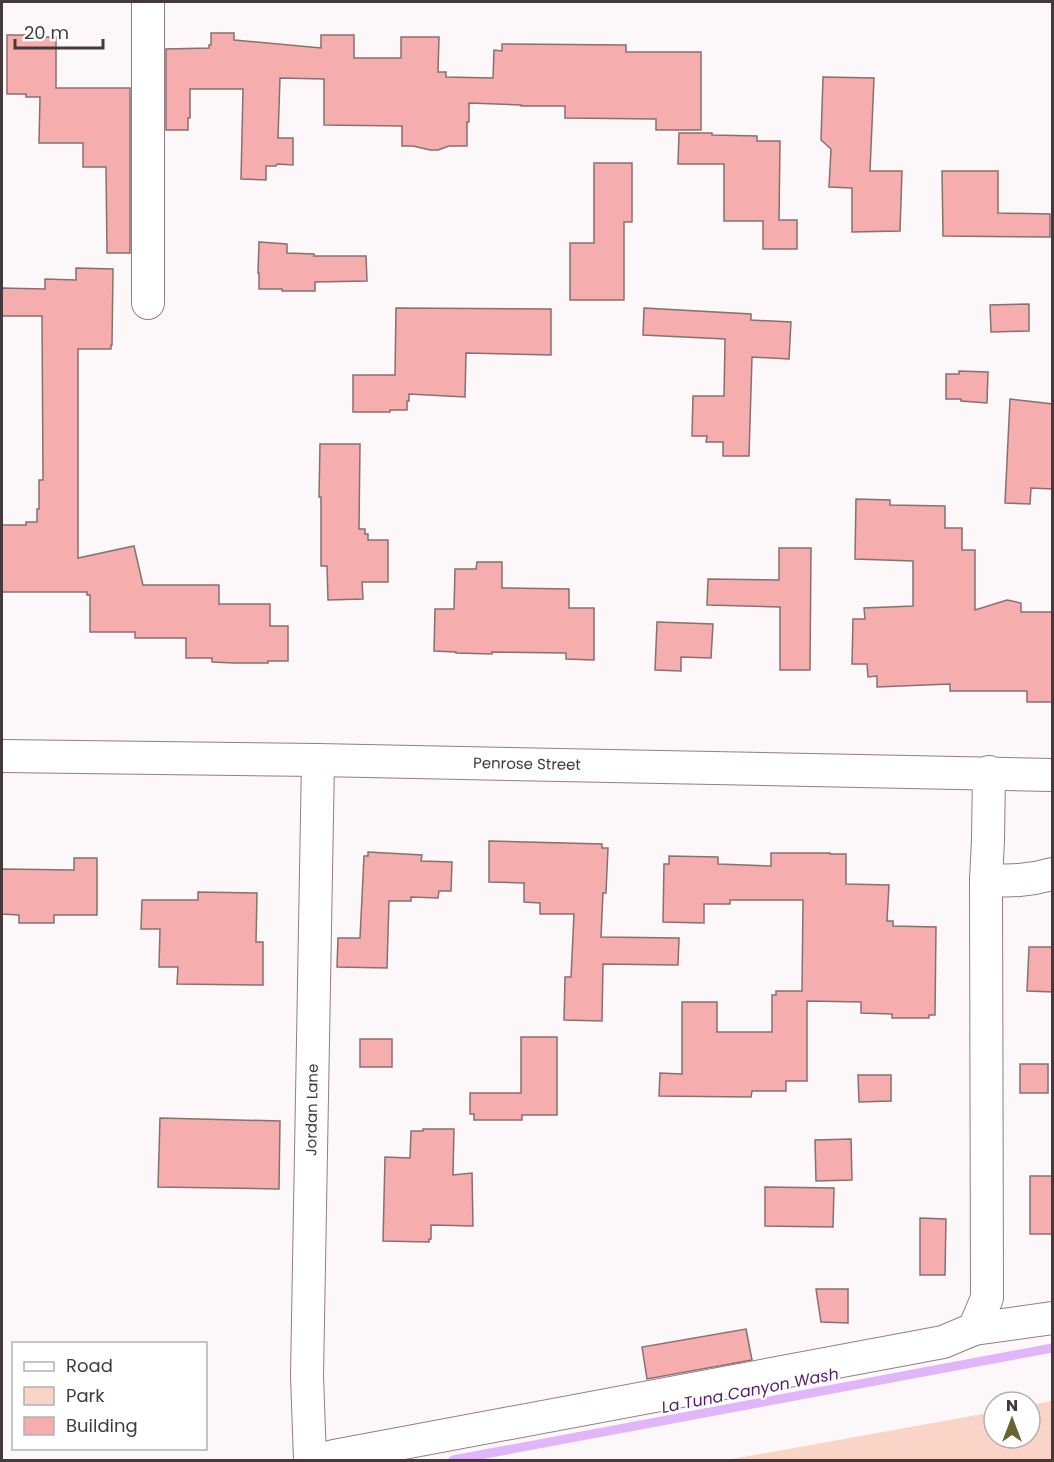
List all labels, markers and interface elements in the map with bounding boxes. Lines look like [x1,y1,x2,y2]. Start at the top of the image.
scale bar [15,12,104,50]
text: 20 m [24,20,69,45]
street label: Penrose Street [473,752,581,775]
street label: Jordan Lane [300,1064,323,1156]
legend [12,1342,207,1450]
text: Road [66,1353,113,1378]
water label: La Tuna Canyon Wash [660,1362,841,1419]
text: Park [66,1383,105,1408]
north arrow [982,1390,1042,1450]
text: N [1006,1394,1018,1417]
text: Building [66,1413,138,1438]

